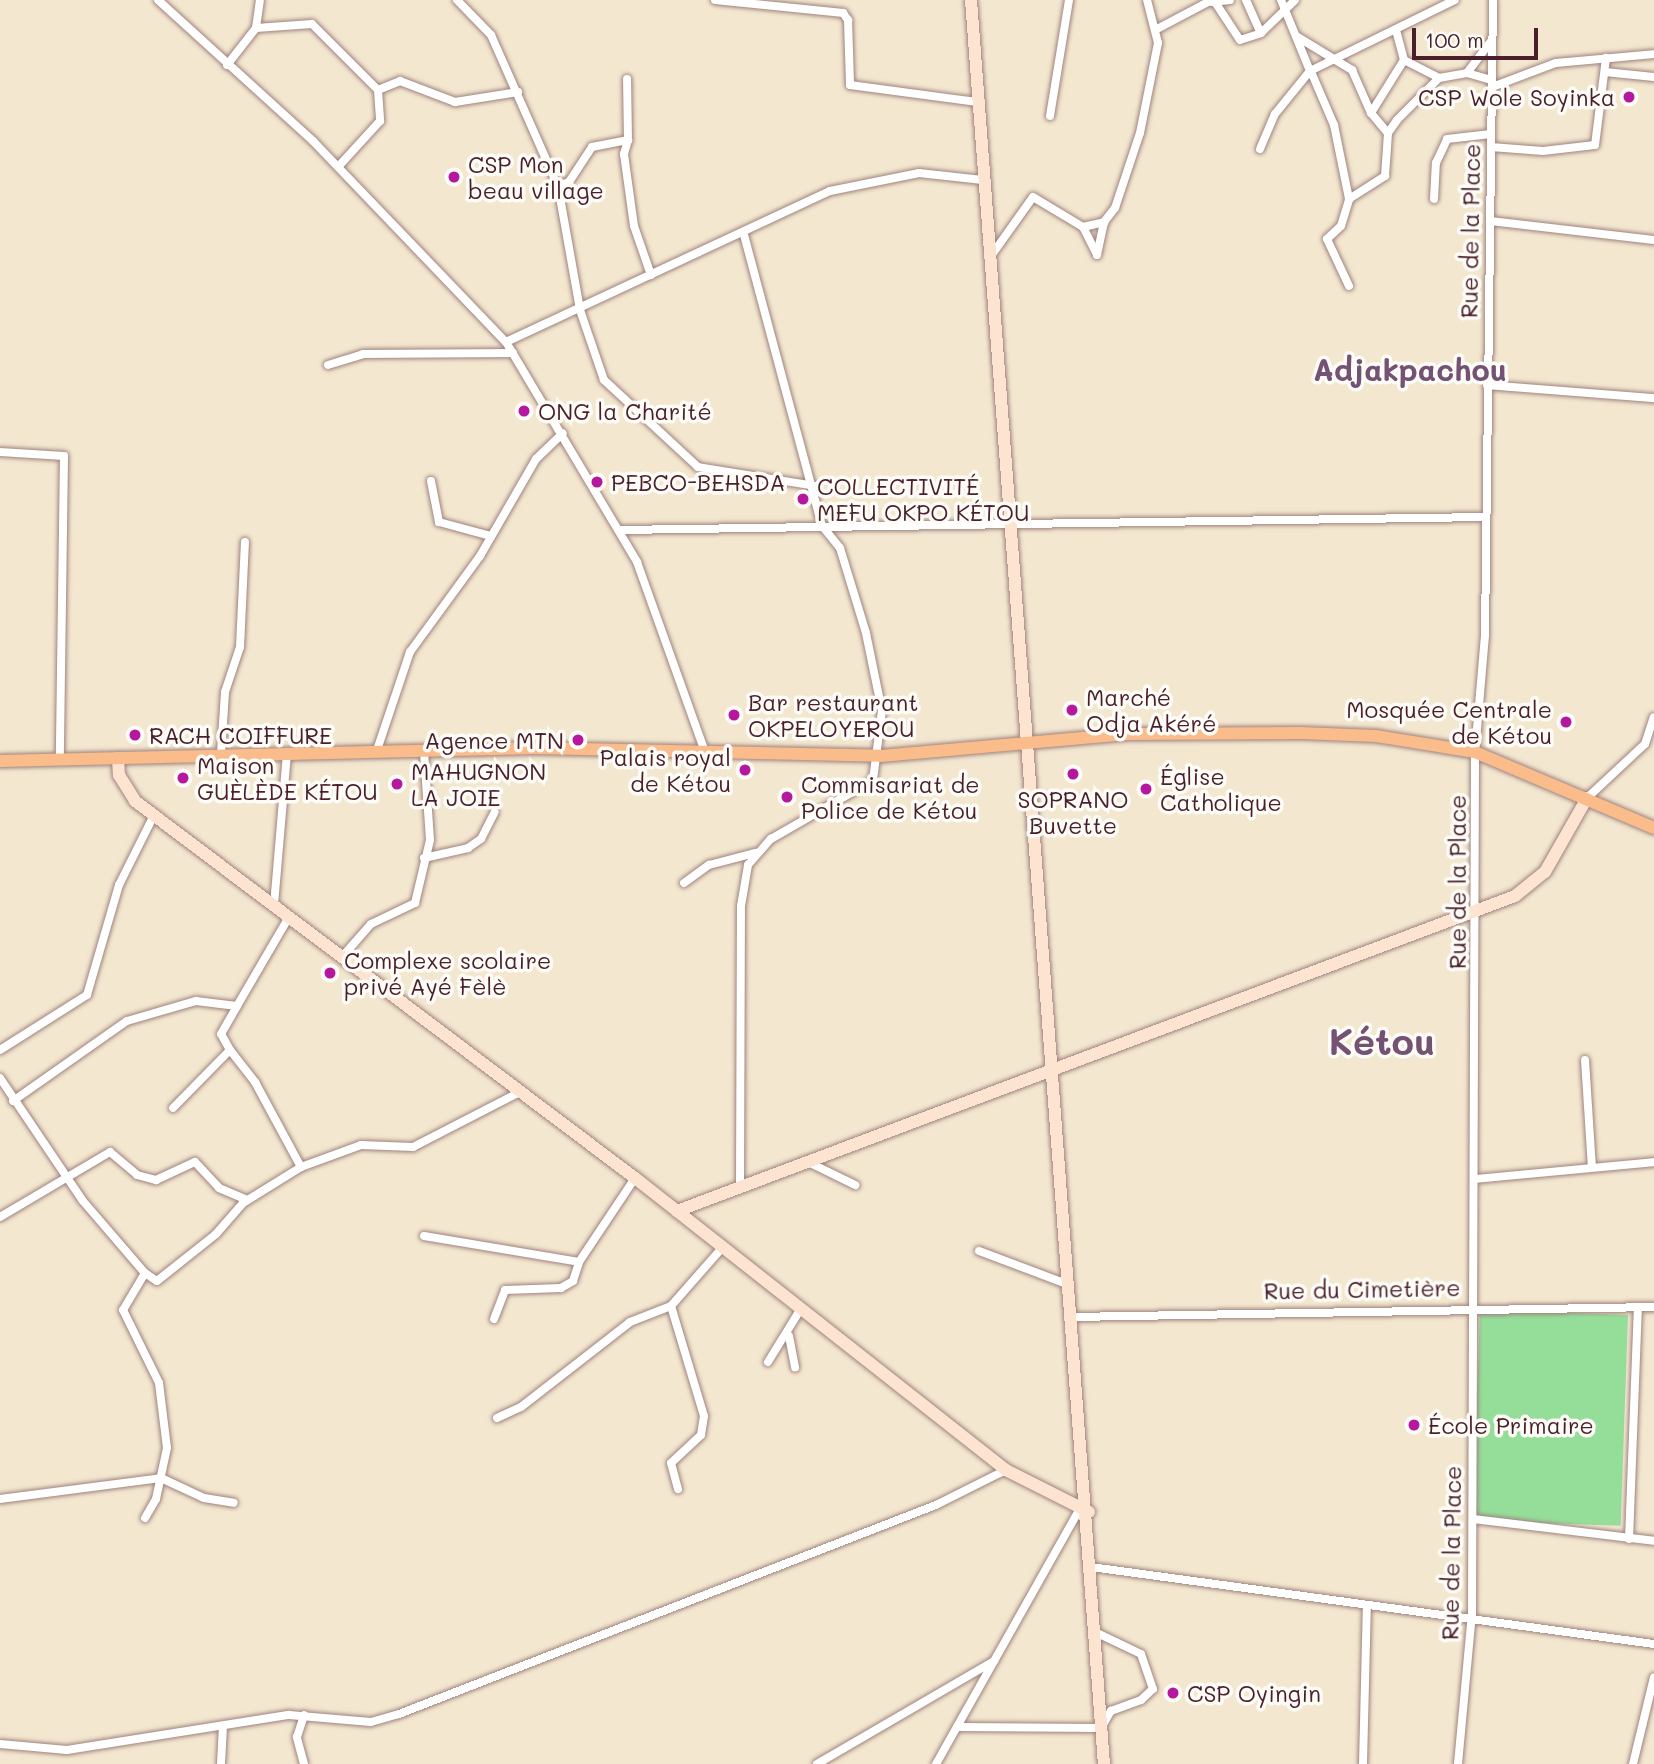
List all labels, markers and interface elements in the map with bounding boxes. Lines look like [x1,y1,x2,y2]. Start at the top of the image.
scale bar [1416,14,1542,58]
text: 100 m [1425,26,1484,53]
place label: CSP Wole Soyinka [1418,83,1615,111]
marker: CSP Wole Soyinka [1621,89,1637,105]
street label: Rue de la Place [1455,144,1485,318]
place label: CSP Mon beau village [468,150,604,204]
marker: CSP Mon beau village [446,169,462,185]
district label: Adjakpachou [1313,351,1507,387]
place label: ONG la Charité [538,397,712,425]
marker: ONG la Charité [516,403,532,419]
place label: PEBCO-BEHSDA [611,468,785,496]
place label: COLLECTIVITÉ MEFU OKPO KÉTOU [817,472,1029,526]
marker: PEBCO-BEHSDA [589,474,605,490]
marker: COLLECTIVITÉ MEFU OKPO KÉTOU [795,491,811,507]
place label: Marché Odja Akéré [1086,683,1216,737]
place label: Bar restaurant OKPELOYEROU [748,688,918,742]
place label: Mosquée Centrale de Kétou [1346,695,1552,749]
marker: Marché Odja Akéré [1064,702,1080,718]
marker: Bar restaurant OKPELOYEROU [726,707,742,723]
marker: Mosquée Centrale de Kétou [1558,714,1574,730]
place label: RACH COIFFURE [149,721,332,749]
place label: Agence MTN [425,726,564,754]
marker: RACH COIFFURE [127,727,143,743]
marker: Agence MTN [570,732,586,748]
place label: Palais royal de Kétou [600,743,731,797]
place label: Maison GUÈLÈDE KÉTOU [197,751,378,805]
place label: MAHUGNON LA JOIE [411,757,546,811]
marker: Palais royal de Kétou [737,762,753,778]
place label: Église Catholique [1160,762,1282,816]
marker: SOPRANO Buvette [1065,766,1081,782]
marker: Maison GUÈLÈDE KÉTOU [175,770,191,786]
place label: Commisariat de Police de Kétou [801,770,979,824]
marker: MAHUGNON LA JOIE [389,776,405,792]
marker: Église Catholique [1138,781,1154,797]
place label: SOPRANO Buvette [1017,785,1129,839]
marker: Commisariat de Police de Kétou [779,789,795,805]
street label: Rue de la Place [1443,795,1471,969]
place label: Complexe scolaire privé Ayé Fèlè [344,946,551,1000]
marker: Complexe scolaire privé Ayé Fèlè [322,965,338,981]
district label: Kétou [1329,1018,1435,1062]
street label: Rue du Cimetière [1263,1273,1461,1305]
place label: École Primaire [1428,1411,1594,1439]
marker: École Primaire [1406,1417,1422,1433]
street label: Rue de la Place [1436,1466,1466,1640]
place label: CSP Oyingin [1187,1679,1321,1707]
marker: CSP Oyingin [1165,1685,1181,1701]

